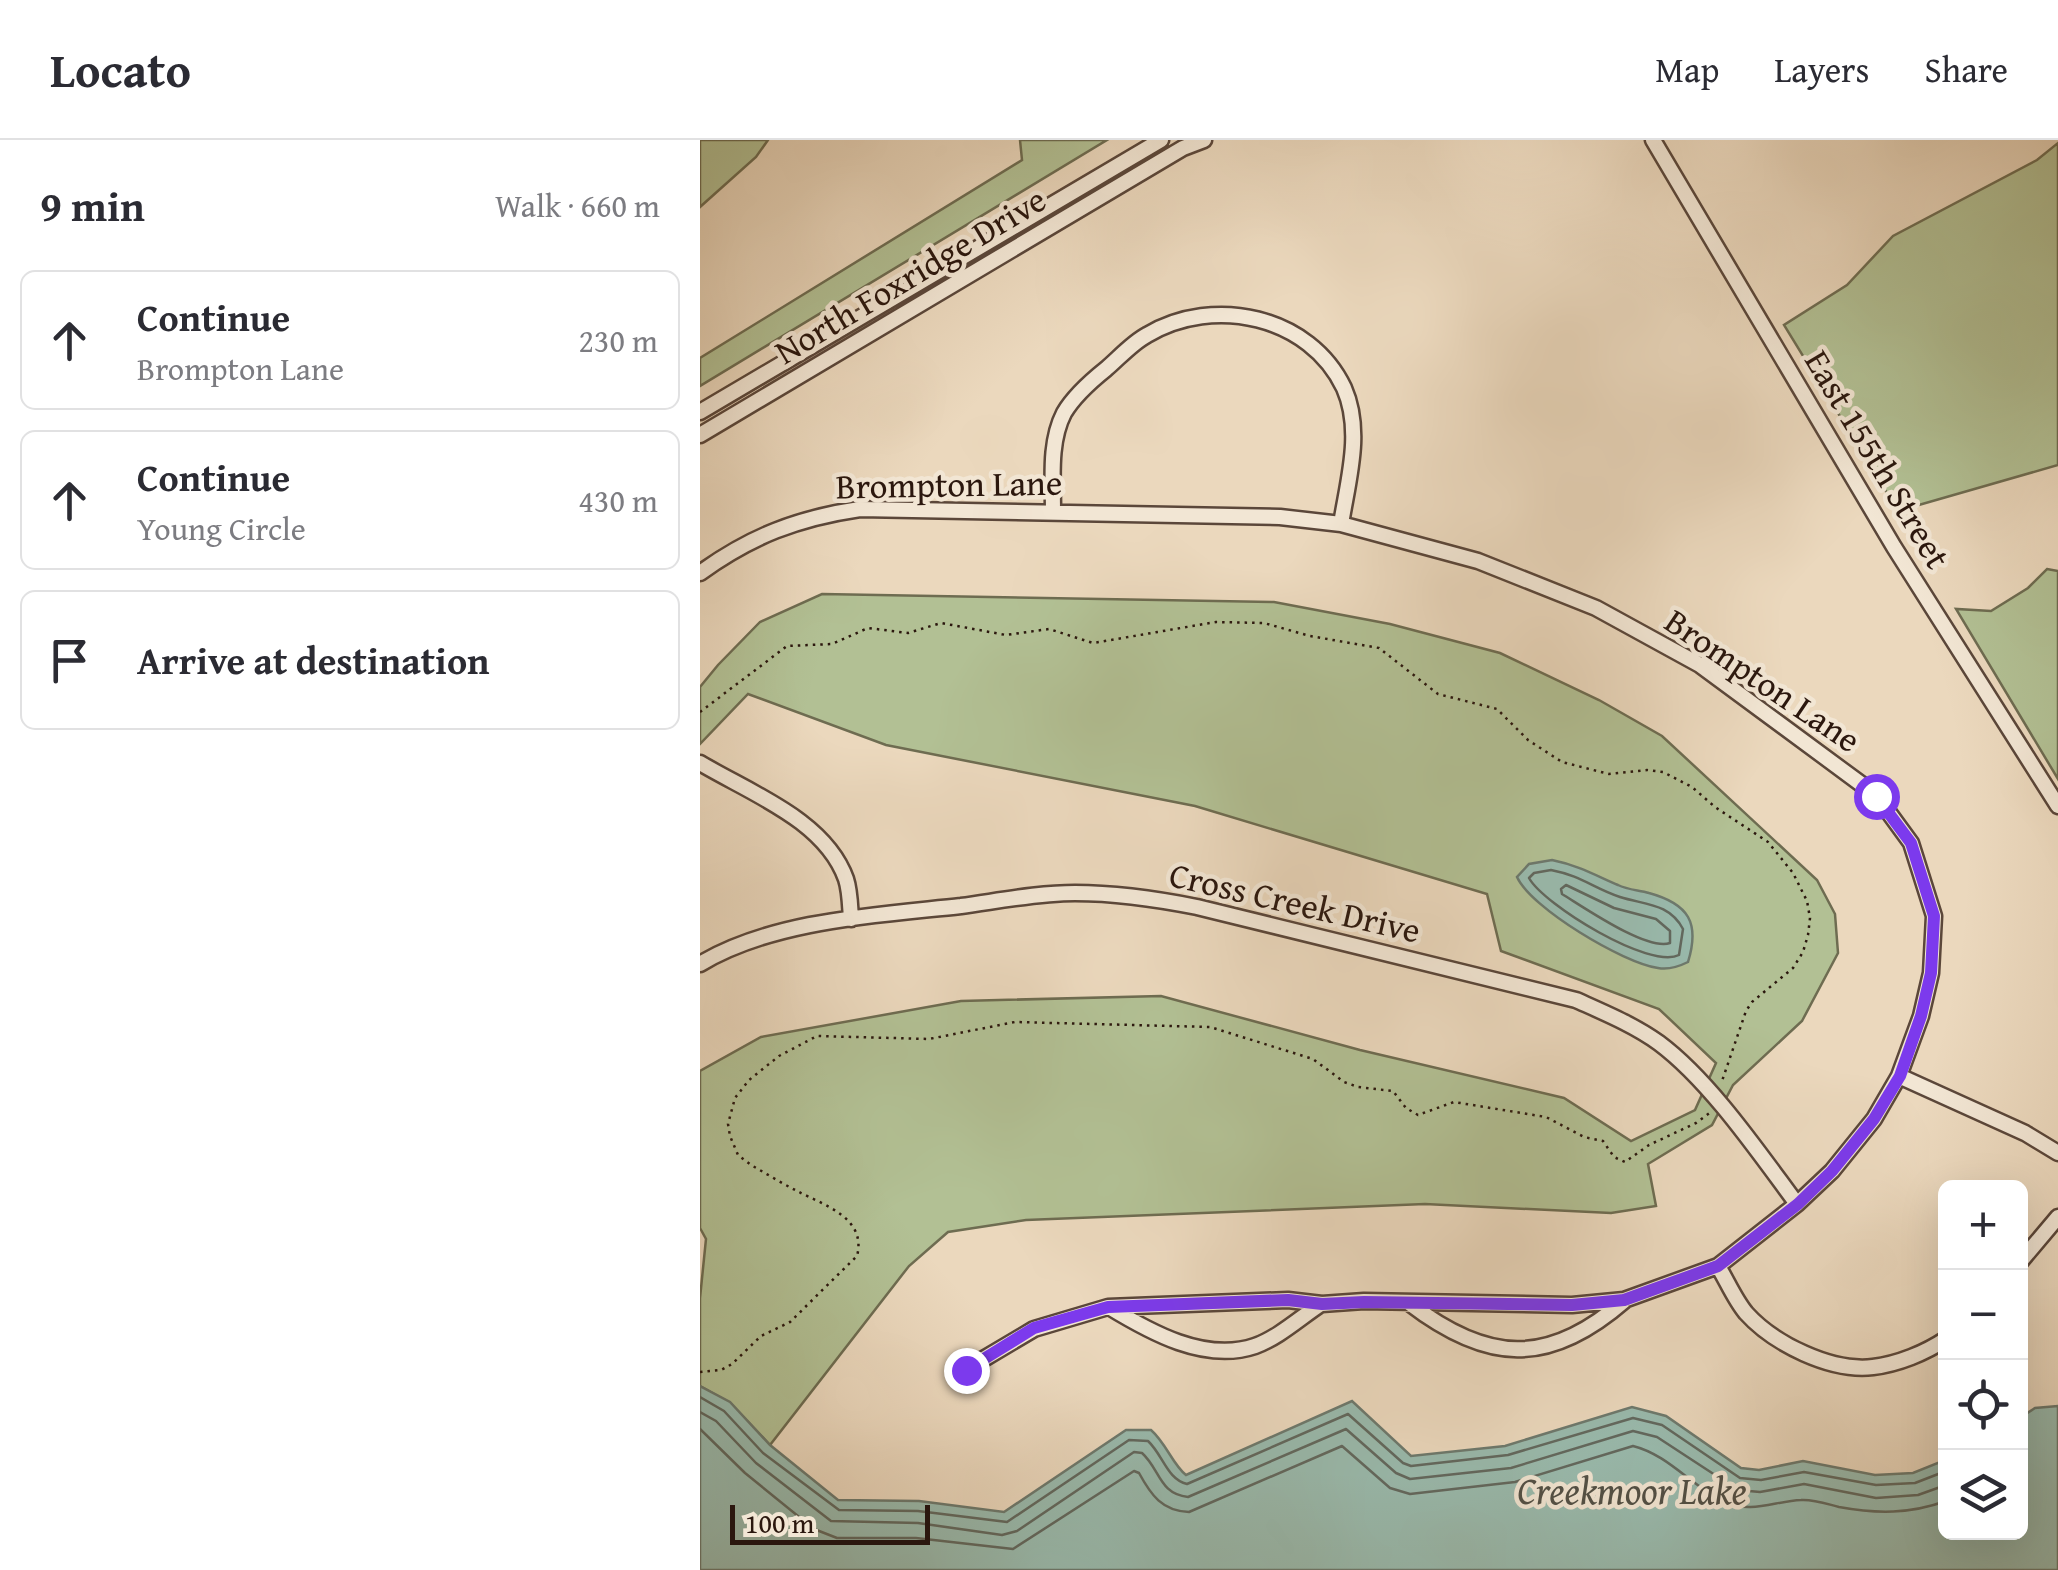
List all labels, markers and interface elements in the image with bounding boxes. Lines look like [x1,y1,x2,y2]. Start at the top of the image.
text: Locato [50,34,191,105]
text: Map [1655,44,1719,95]
text: Layers [1774,44,1869,95]
text: Share [1924,44,2008,95]
street label: North Foxridge Drive [765,174,1055,376]
text: 9 min [40,175,145,236]
text: Walk · 660 m [495,182,660,229]
text: Continue [137,289,290,345]
icon: ahead [42,313,97,368]
text: 230 m [579,317,658,364]
street label: East 155th Street [1793,340,1963,578]
text: Brompton Lane [137,345,344,392]
text: Continue [137,449,290,505]
street label: Brompton Lane [835,457,1063,511]
icon: ahead [42,473,97,528]
text: 430 m [579,477,658,524]
text: Young Circle [137,505,306,552]
street label: Brompton Lane [1655,596,1871,764]
text: Arrive at destination [137,632,490,688]
icon: arrive [42,633,97,688]
route start [1854,774,1900,820]
street label: Cross Creek Drive [1165,848,1425,956]
map controls [1938,1180,2028,1540]
button: + [1938,1180,2028,1270]
button: − [1938,1270,2028,1360]
route end [944,1348,990,1394]
button: locate [1938,1360,2028,1450]
button: layers [1938,1450,2028,1540]
water label: Creekmoor Lake [1517,1462,1747,1518]
scale bar [730,1500,930,1544]
text: 100 m [745,1502,814,1543]

